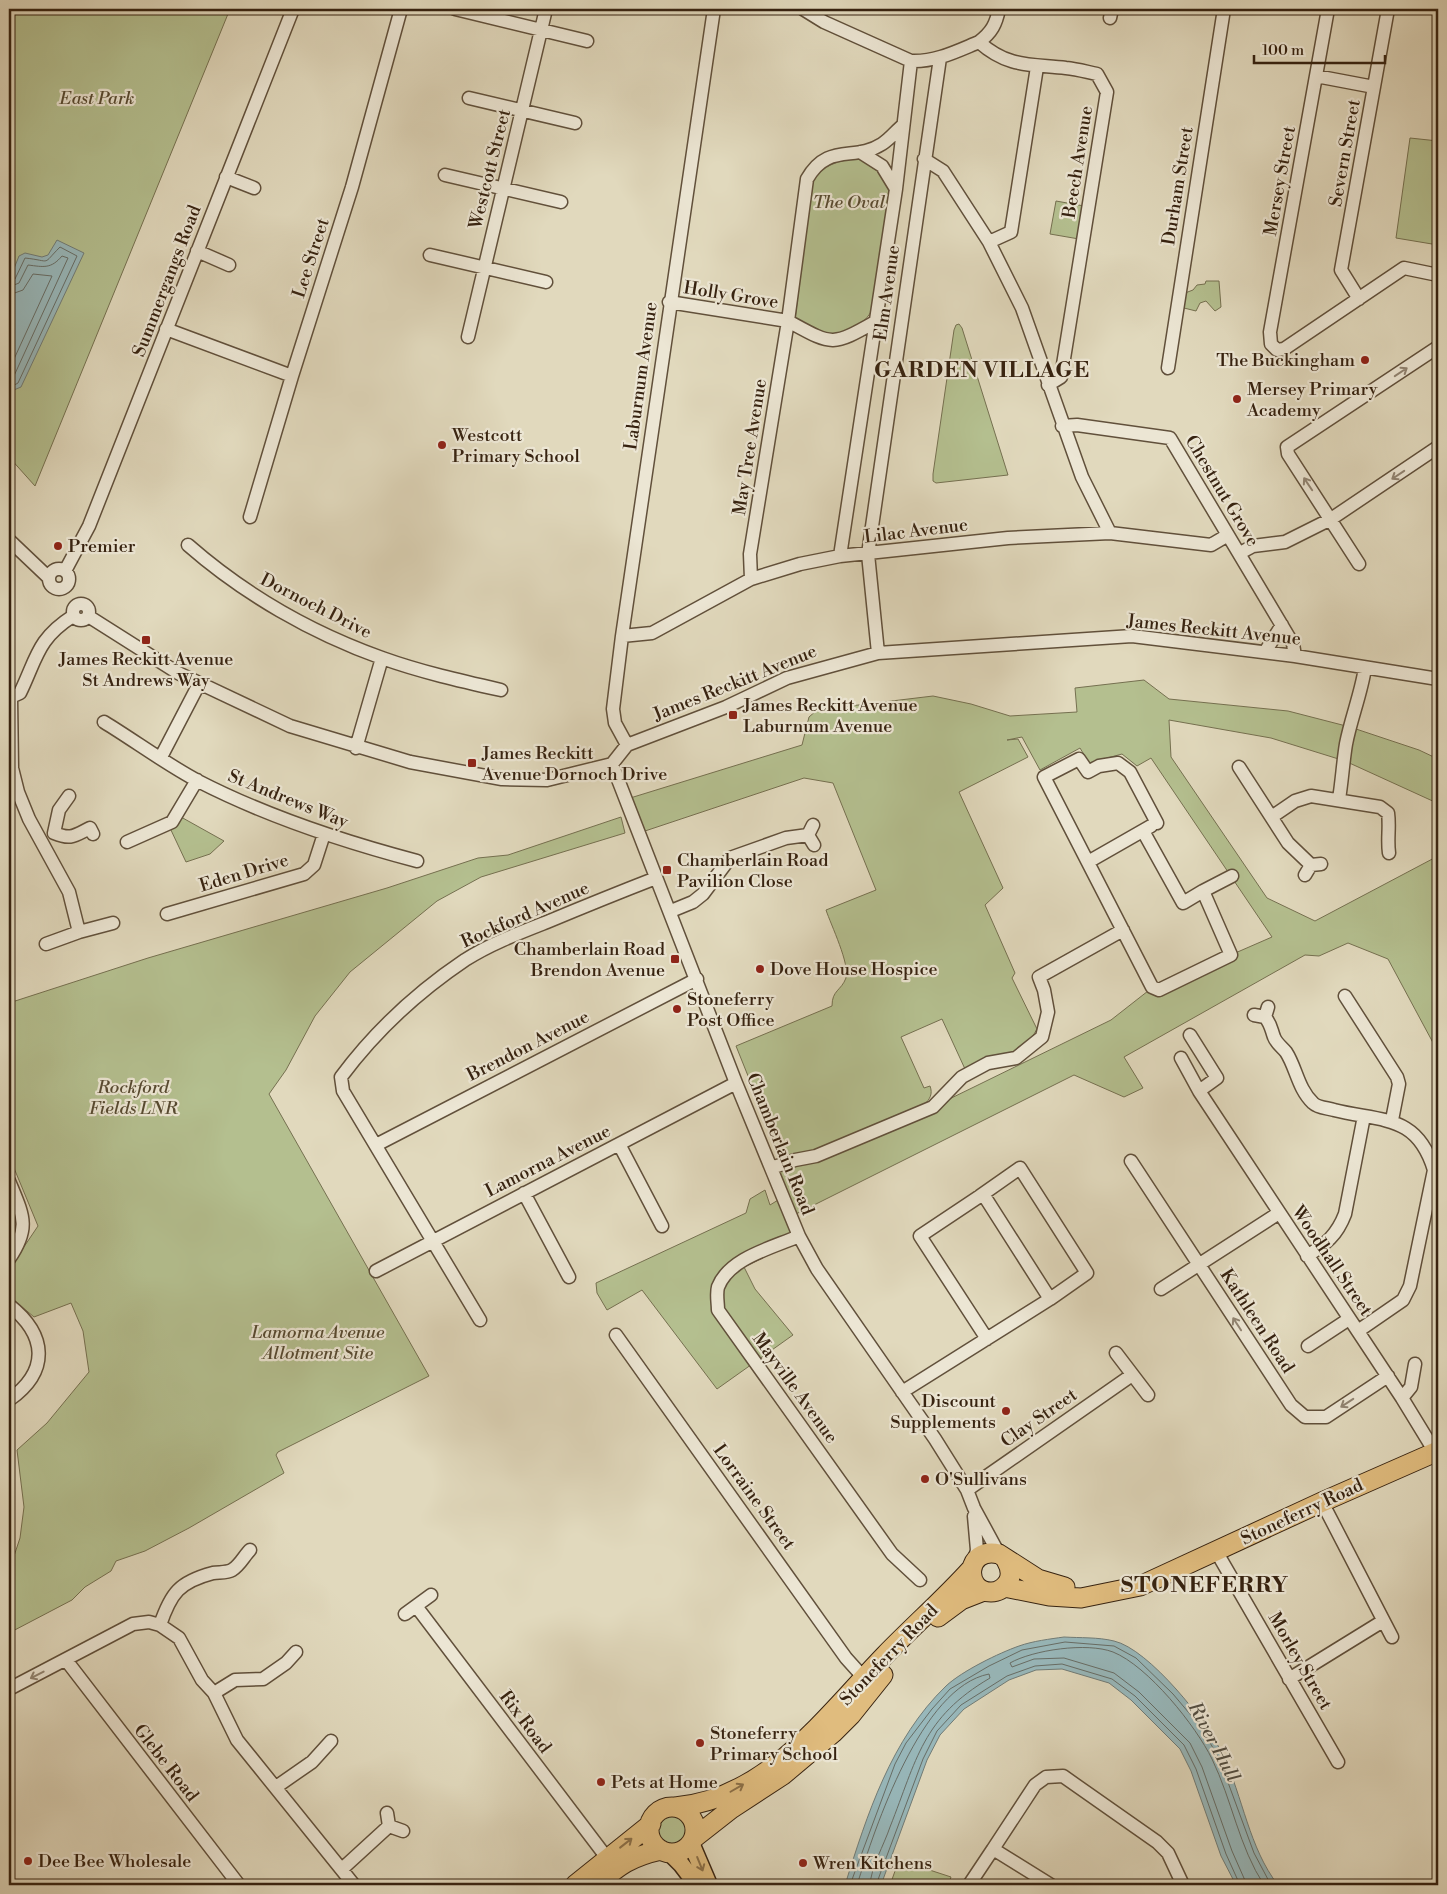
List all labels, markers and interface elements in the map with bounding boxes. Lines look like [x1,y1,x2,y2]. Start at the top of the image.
scale bar [1254,32,1386,64]
text: 100 m [1262,41,1304,60]
park label: East Park [58,87,135,110]
street label: Severn Street [1324,97,1366,208]
street label: Beech Avenue [1058,104,1098,221]
street label: Westcott Street [464,106,516,232]
street label: Durham Street [1157,124,1199,247]
street label: Mersey Street [1259,124,1301,238]
park label: The Oval [813,191,886,214]
street label: Summergangs Road [127,201,207,360]
street label: Lee Street [287,215,335,301]
street label: Elm Avenue [869,244,905,342]
street label: Holly Grove [682,276,780,314]
street label: Laburnum Avenue [619,300,663,452]
place label: The Buckingham [1216,349,1355,372]
marker: The Buckingham [1359,354,1371,366]
district label: GARDEN VILLAGE [874,357,1090,384]
one-way arrow [1394,367,1408,377]
street label: May Tree Avenue [728,377,772,517]
place label: Mersey Primary Academy [1246,378,1378,422]
marker: Mersey Primary Academy [1231,393,1243,405]
place label: Westcott Primary School [451,424,580,468]
street label: Chestnut Grove [1180,431,1264,551]
marker: Westcott Primary School [436,439,448,451]
one-way arrow [1391,469,1405,480]
one-way arrow [1302,477,1313,491]
street label: Lilac Avenue [863,513,969,549]
place label: Premier [68,535,136,558]
marker: Premier [52,540,64,552]
street label: Dornoch Drive [256,568,376,644]
street label: James Reckitt Avenue [1125,609,1302,651]
marker: James Reckitt Avenue St Andrews Way [140,634,152,646]
street label: James Reckitt Avenue [649,640,820,727]
place label: James Reckitt Avenue St Andrews Way [58,648,233,692]
place label: James Reckitt Avenue Laburnum Avenue [742,694,918,738]
marker: James Reckitt Avenue Laburnum Avenue [727,709,739,721]
place label: James Reckitt Avenue Dornoch Drive [481,742,667,786]
marker: James Reckitt Avenue Dornoch Drive [466,757,478,769]
street label: St Andrews Way [225,764,352,834]
street label: Eden Drive [197,849,291,897]
place label: Chamberlain Road Pavilion Close [677,849,829,893]
marker: Chamberlain Road Pavilion Close [661,864,673,876]
street label: Rockford Avenue [457,876,593,954]
place label: Chamberlain Road Brendon Avenue [514,938,666,982]
marker: Chamberlain Road Brendon Avenue [669,953,681,965]
place label: Dove House Hospice [770,958,938,981]
marker: Dove House Hospice [754,963,766,975]
place label: Stoneferry Post Office [687,988,775,1032]
marker: Stoneferry Post Office [671,1003,683,1015]
street label: Brendon Avenue [462,1005,593,1087]
street label: Chamberlain Road [741,1070,819,1219]
park label: Rockford Fields LNR [89,1076,179,1120]
street label: Lamorna Avenue [481,1119,615,1203]
street label: Woodhall Street [1286,1200,1378,1321]
street label: Kathleen Road [1215,1264,1300,1378]
one-way arrow [1232,1317,1242,1331]
park label: Lamorna Avenue Allotment Site [251,1321,385,1365]
street label: Mayville Avenue [747,1328,843,1448]
street label: Clay Street [996,1383,1082,1453]
place label: Discount Supplements [890,1390,997,1434]
one-way arrow [1341,1398,1355,1408]
marker: Discount Supplements [1000,1405,1012,1417]
street label: Lorraine Street [708,1440,801,1555]
place label: O'Sullivans [935,1468,1027,1491]
marker: O'Sullivans [919,1473,931,1485]
street label: Stoneferry Road [1237,1473,1368,1550]
district label: STONEFERRY [1121,1572,1289,1599]
street label: Stoneferry Road [835,1599,944,1711]
street label: Morley Street [1263,1608,1338,1715]
one-way arrow [30,1671,45,1680]
street label: Rix Road [494,1686,557,1759]
water label: River Hull [1182,1697,1245,1786]
street label: Glebe Road [128,1719,204,1807]
place label: Stoneferry Primary School [710,1722,838,1766]
marker: Stoneferry Primary School [694,1737,706,1749]
place label: Pets at Home [611,1771,718,1794]
marker: Pets at Home [595,1776,607,1788]
one-way arrow [730,1783,745,1793]
one-way arrow [619,1837,632,1848]
place label: Dee Bee Wholesale [38,1850,191,1873]
place label: Wren Kitchens [812,1852,932,1875]
marker: Dee Bee Wholesale [22,1855,34,1867]
one-way arrow [696,1856,706,1871]
marker: Wren Kitchens [797,1857,809,1869]

